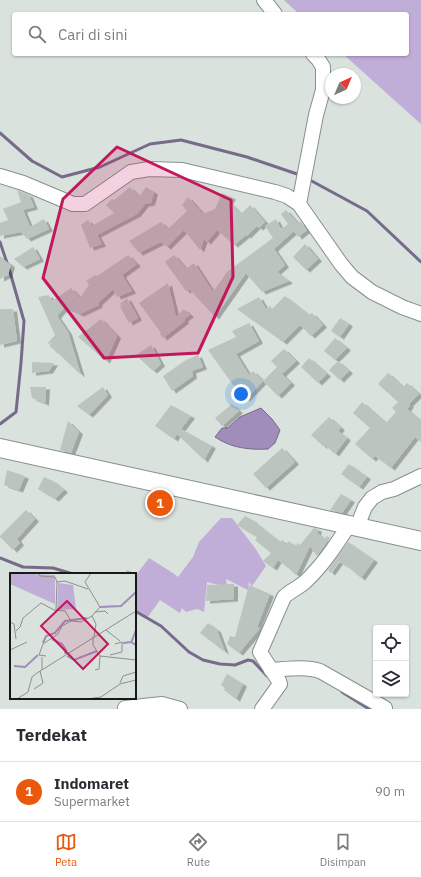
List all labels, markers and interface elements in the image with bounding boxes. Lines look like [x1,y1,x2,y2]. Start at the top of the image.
search box [12,12,409,56]
icon: search [26,23,48,45]
text: Cari di sini [58,25,127,44]
north arrow [325,68,361,104]
your location [231,384,251,404]
pin: 1 [147,488,173,518]
inset map [10,573,136,699]
map controls [373,625,409,697]
button: locate [373,625,409,661]
button: layers [373,661,409,697]
text: Terdekat [16,724,87,746]
text: Indomaret [54,774,129,793]
text: 1 [25,783,33,800]
text: 90 m [375,783,405,800]
text: Supermarket [54,793,130,810]
tab: Peta [55,831,77,869]
tab: Rute [187,831,210,869]
tab: Disimpan [320,831,366,869]

